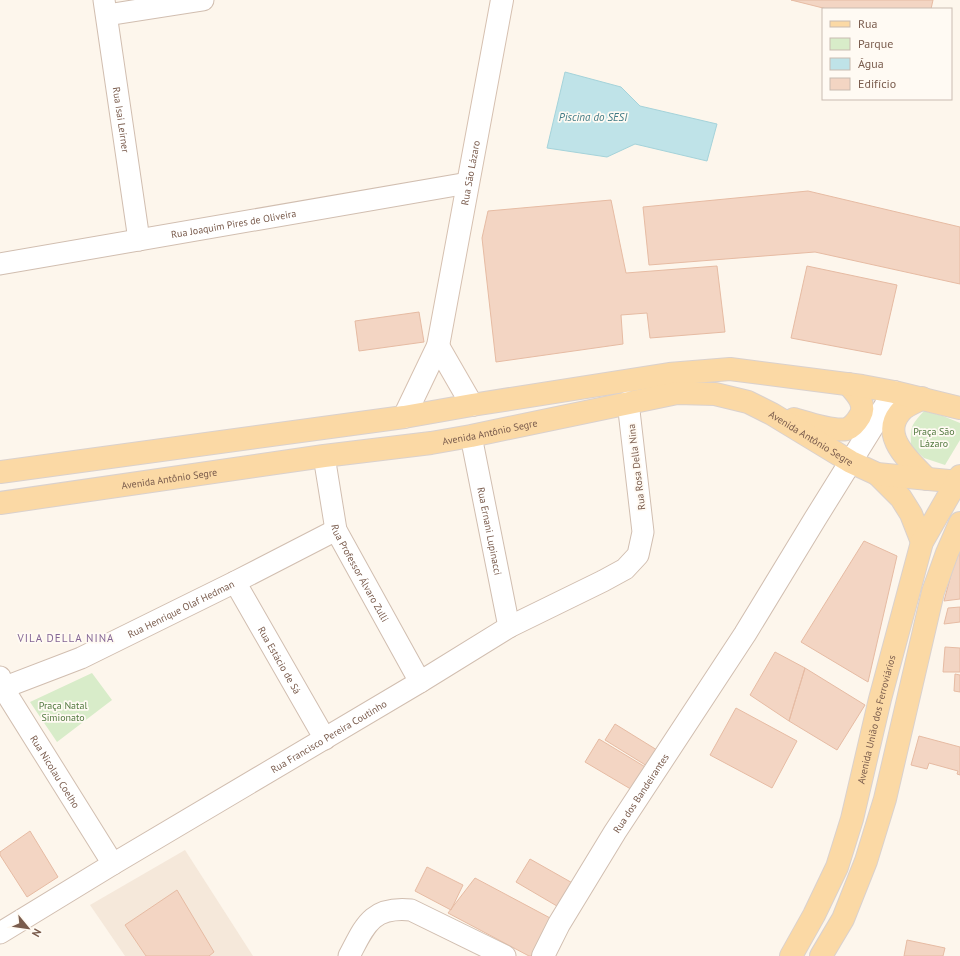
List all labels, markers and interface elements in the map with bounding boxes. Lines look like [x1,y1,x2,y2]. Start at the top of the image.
legend [822,8,952,100]
text: Rua [858,16,877,31]
text: Parque [858,36,893,51]
text: Água [858,56,884,71]
text: Edifício [858,76,896,91]
street label: Rua Isai Leirner [110,86,132,154]
water label: Piscina do SESI [559,110,628,124]
street label: Rua São Lázaro [458,139,483,206]
street label: Rua Joaquim Pires de Oliveira [170,207,297,241]
street label: Avenida Antônio Segre [766,408,856,469]
street label: Avenida Antônio Segre [441,416,539,448]
street label: Rua Rosa Della Nina [625,423,648,511]
park label: Praça São Lázaro [913,425,955,450]
street label: Avenida Antônio Segre [121,466,218,492]
street label: Rua Ernani Lupinacci [474,486,505,576]
street label: Rua Professor Álvaro Zulli [328,523,391,624]
street label: Rua Henrique Olaf Hedman [126,577,236,641]
street label: Rua Estácio de Sá [255,624,304,696]
district label: VILA DELLA NINA [16,631,115,645]
street label: Avenida União dos Ferroviários [854,654,899,785]
street label: Rua Francisco Pereira Coutinho [268,697,389,776]
park label: Praça Natal Simionato [39,699,87,724]
street label: Rua Nicolau Coelho [27,733,82,811]
street label: Rua dos Bandeirantes [610,751,672,836]
north arrow [8,908,48,948]
text: N [29,926,45,939]

